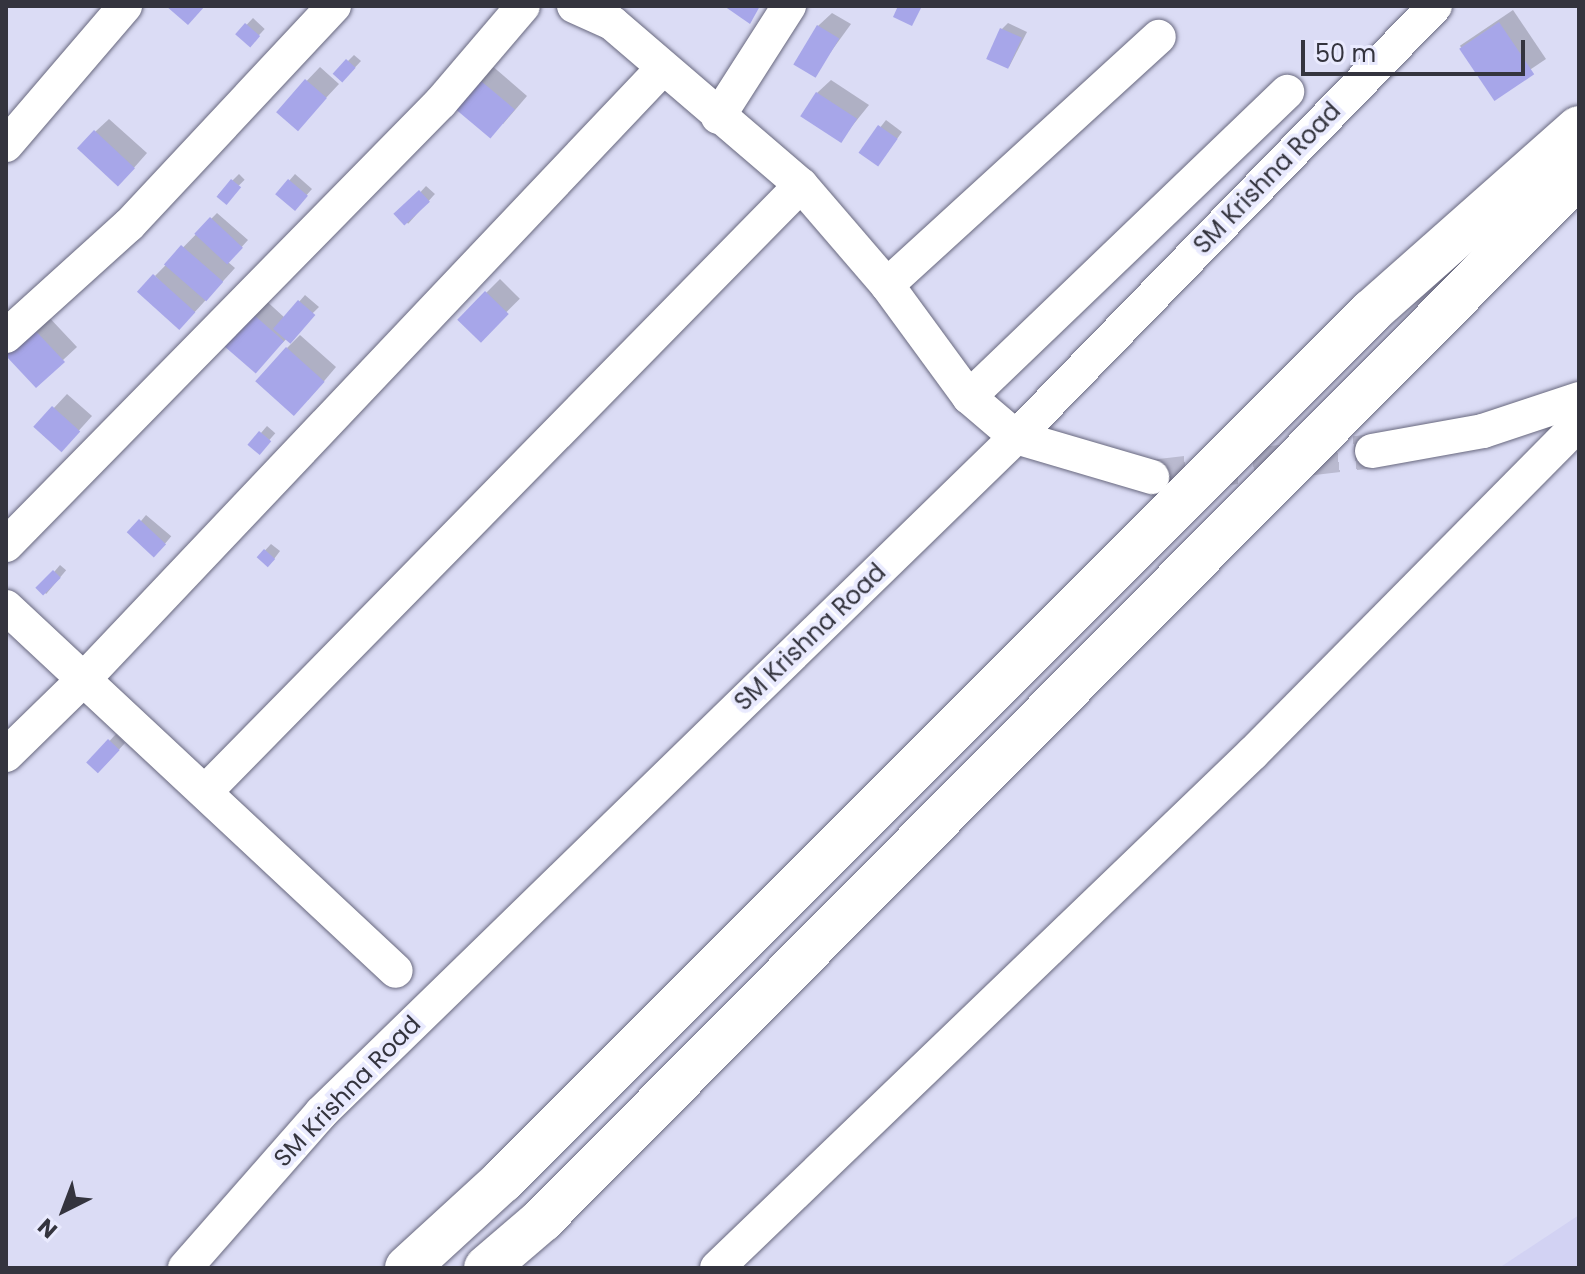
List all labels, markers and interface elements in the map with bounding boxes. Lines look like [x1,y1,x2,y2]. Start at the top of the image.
scale bar [1305,24,1529,74]
text: 50 m [1315,37,1376,70]
street label: SM Krishna Road [1188,97,1346,259]
street label: SM Krishna Road [729,558,891,716]
street label: SM Krishna Road [268,1010,426,1172]
north arrow [24,1170,104,1250]
text: N [31,1211,64,1245]

